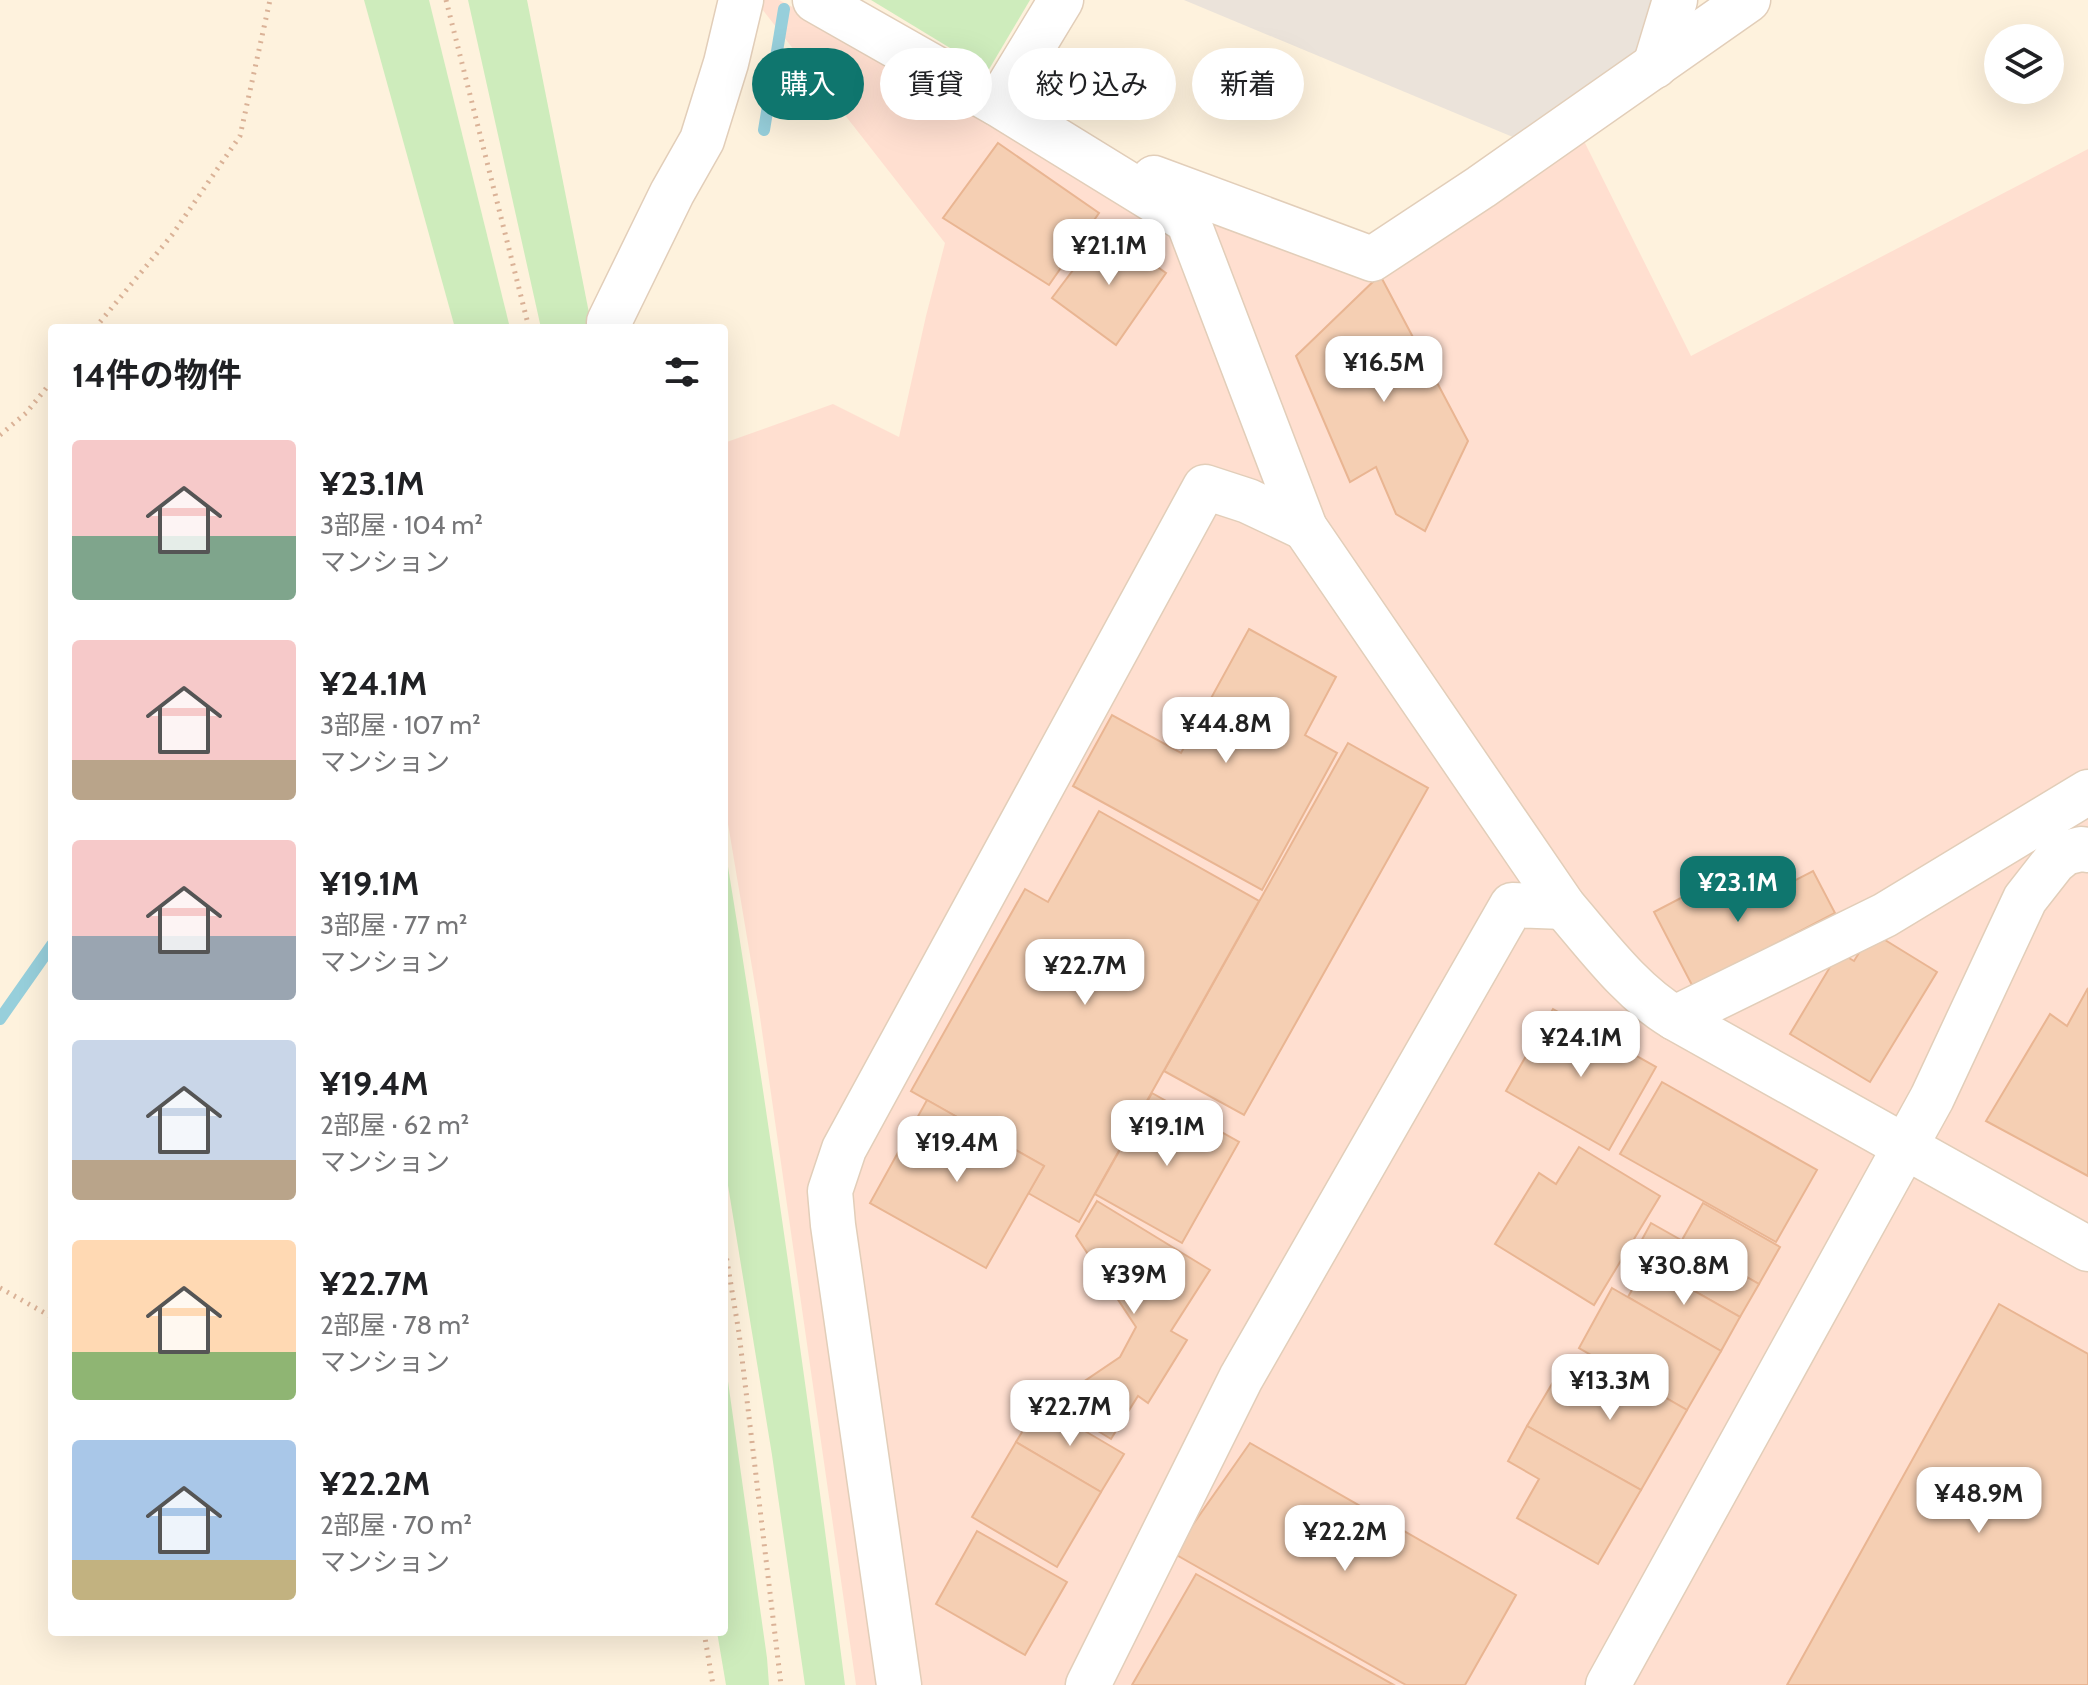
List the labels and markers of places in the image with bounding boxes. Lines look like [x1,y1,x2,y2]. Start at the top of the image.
pin: ¥21.1M [1044,219,1174,287]
pin: ¥16.5M [1319,336,1449,404]
pin: ¥44.8M [1161,697,1291,765]
pin: ¥23.1M [1673,856,1803,924]
pin: ¥22.7M [1020,939,1150,1007]
pin: ¥24.1M [1516,1011,1646,1079]
pin: ¥19.1M [1102,1100,1232,1168]
pin: ¥19.4M [892,1116,1022,1184]
pin: ¥30.8M [1619,1239,1749,1307]
pin: ¥39M [1087,1248,1181,1316]
pin: ¥13.3M [1545,1354,1675,1422]
pin: ¥22.7M [1005,1380,1135,1448]
pin: ¥48.9M [1914,1467,2044,1535]
pin: ¥22.2M [1280,1505,1410,1573]

